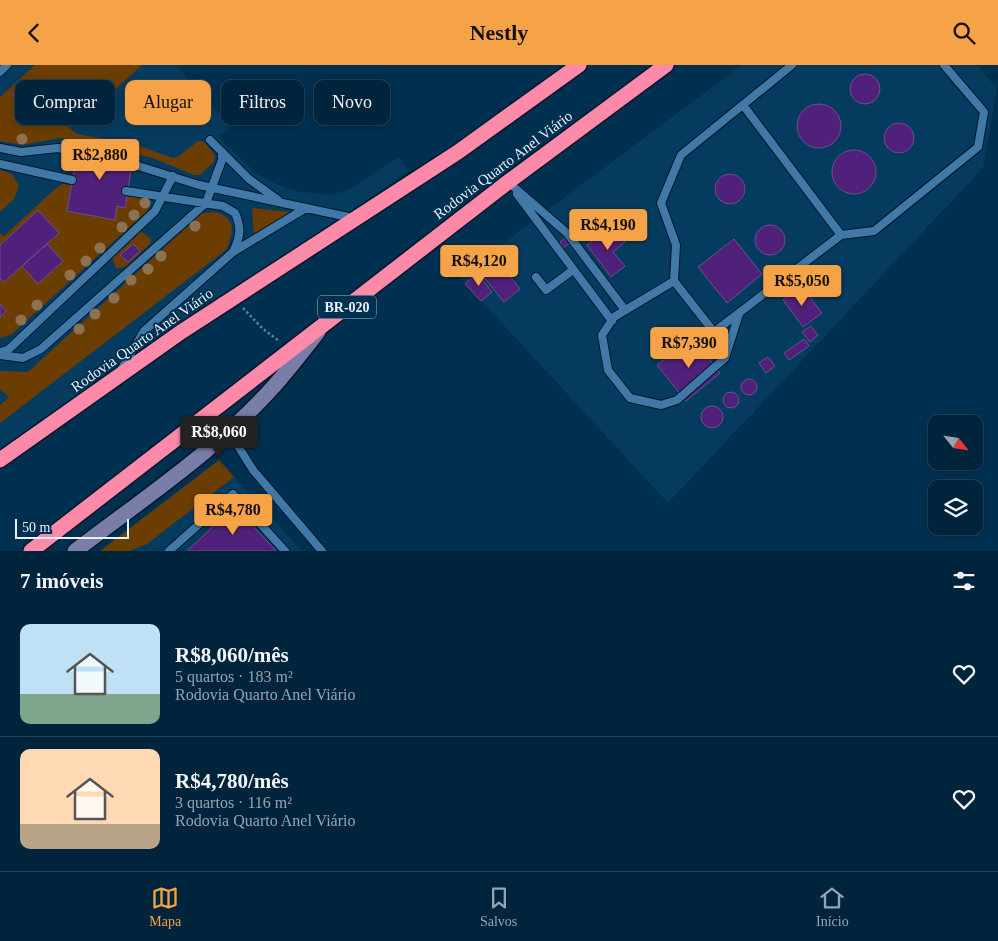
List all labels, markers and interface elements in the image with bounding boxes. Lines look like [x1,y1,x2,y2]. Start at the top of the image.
icon: back [20,19,48,47]
icon: search [950,19,978,47]
text: Nestly [470,20,528,45]
chip: Comprar [15,80,115,125]
chip: Alugar [125,80,211,125]
chip: Filtros [221,80,304,125]
chip: Novo [314,80,390,125]
street label: Rodovia Quarto Anel Viário [431,108,575,222]
pin: R$2,880 [54,139,146,181]
text: R$2,880 [72,146,128,163]
pin: R$4,190 [562,209,654,251]
text: R$4,190 [580,216,636,233]
pin: R$4,120 [433,245,525,287]
text: R$4,120 [451,252,507,269]
pin: R$5,050 [756,265,848,307]
text: R$5,050 [774,272,830,289]
street label: Rodovia Quarto Anel Viário [68,285,216,395]
road number: BR-020 [318,295,376,318]
pin: R$7,390 [643,327,735,369]
text: R$7,390 [661,334,717,351]
pin: R$8,060 [173,415,265,458]
north arrow [928,415,982,470]
map controls [928,415,983,535]
text: R$8,060 [191,423,247,440]
button: layers [928,480,983,535]
pin: R$4,780 [187,493,279,536]
text: R$4,780 [205,501,261,518]
scale bar [15,516,129,539]
text: 50 m [22,520,50,535]
icon: filters [950,567,978,595]
text: 7 imóveis [20,569,103,593]
text: R$8,060/mês [175,643,289,667]
icon: home [60,644,120,704]
icon: heart [950,660,978,688]
text: 5 quartos · 183 m² [175,668,293,685]
text: Rodovia Quarto Anel Viário [175,686,356,703]
icon: home [60,769,120,829]
text: R$4,780/mês [175,769,289,793]
icon: heart [950,785,978,813]
text: 3 quartos · 116 m² [175,794,292,811]
text: Rodovia Quarto Anel Viário [175,812,356,829]
tab: Mapa [149,884,181,930]
tab: Salvos [480,884,517,930]
tab: Início [816,884,849,930]

